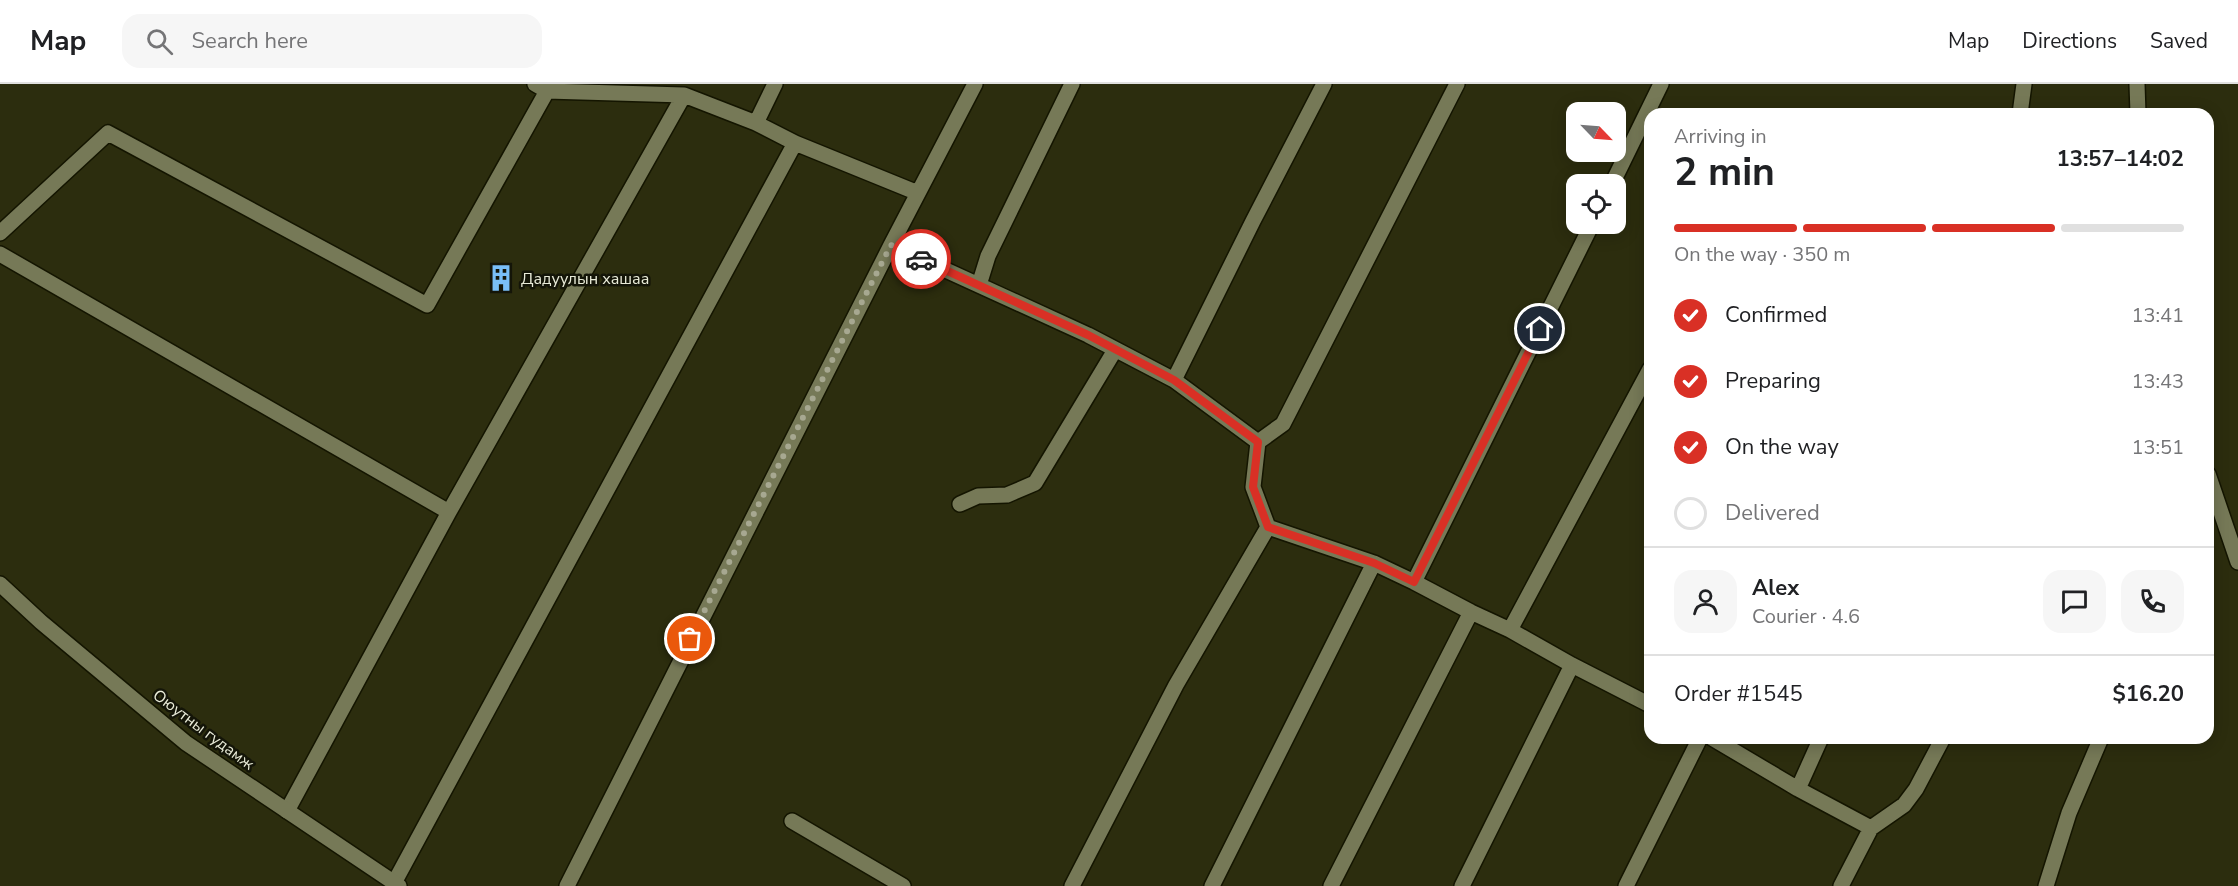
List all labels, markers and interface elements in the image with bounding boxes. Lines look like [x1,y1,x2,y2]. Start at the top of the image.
search box [122,14,542,68]
text: Map [30,22,86,60]
icon: search [143,25,176,58]
text: Search here [191,26,308,56]
text: Map [1948,27,1989,55]
text: Directions [2022,27,2117,55]
text: Saved [2150,27,2208,55]
north arrow [1566,102,1626,162]
map controls [1566,102,1626,234]
text: Arriving in [1674,123,1767,150]
text: 13:57–14:02 [2056,144,2184,174]
text: 2 min [1674,146,1775,199]
button: locate [1566,174,1626,234]
courier [891,229,951,289]
text: On the way · 350 m [1674,241,1850,268]
icon: car [905,243,938,276]
building icon: Дадуулын хашаа [486,263,516,293]
place label: Дадуулын хашаа [521,268,649,290]
icon: check [1674,299,1707,332]
text: Confirmed [1725,300,1827,330]
text: 13:41 [2131,302,2184,329]
pin [1514,303,1565,354]
icon: home [1523,312,1556,345]
icon: check [1674,365,1707,398]
text: Preparing [1725,366,1821,396]
text: 13:43 [2131,368,2184,395]
icon: check [1674,431,1707,464]
text: On the way [1725,432,1839,462]
text: 13:51 [2131,434,2184,461]
text: Delivered [1725,498,1820,528]
button: person [1674,570,1737,633]
button: chat [2043,570,2106,633]
button: phone [2121,570,2184,633]
text: Alex [1752,573,1799,603]
text: Courier · 4.6 [1752,603,1860,630]
pin [664,613,715,664]
icon: bag [673,622,706,655]
text: Order #1545 [1674,679,1803,709]
text: $16.20 [2113,679,2184,709]
street label: Оюутны гудамж [148,684,259,775]

